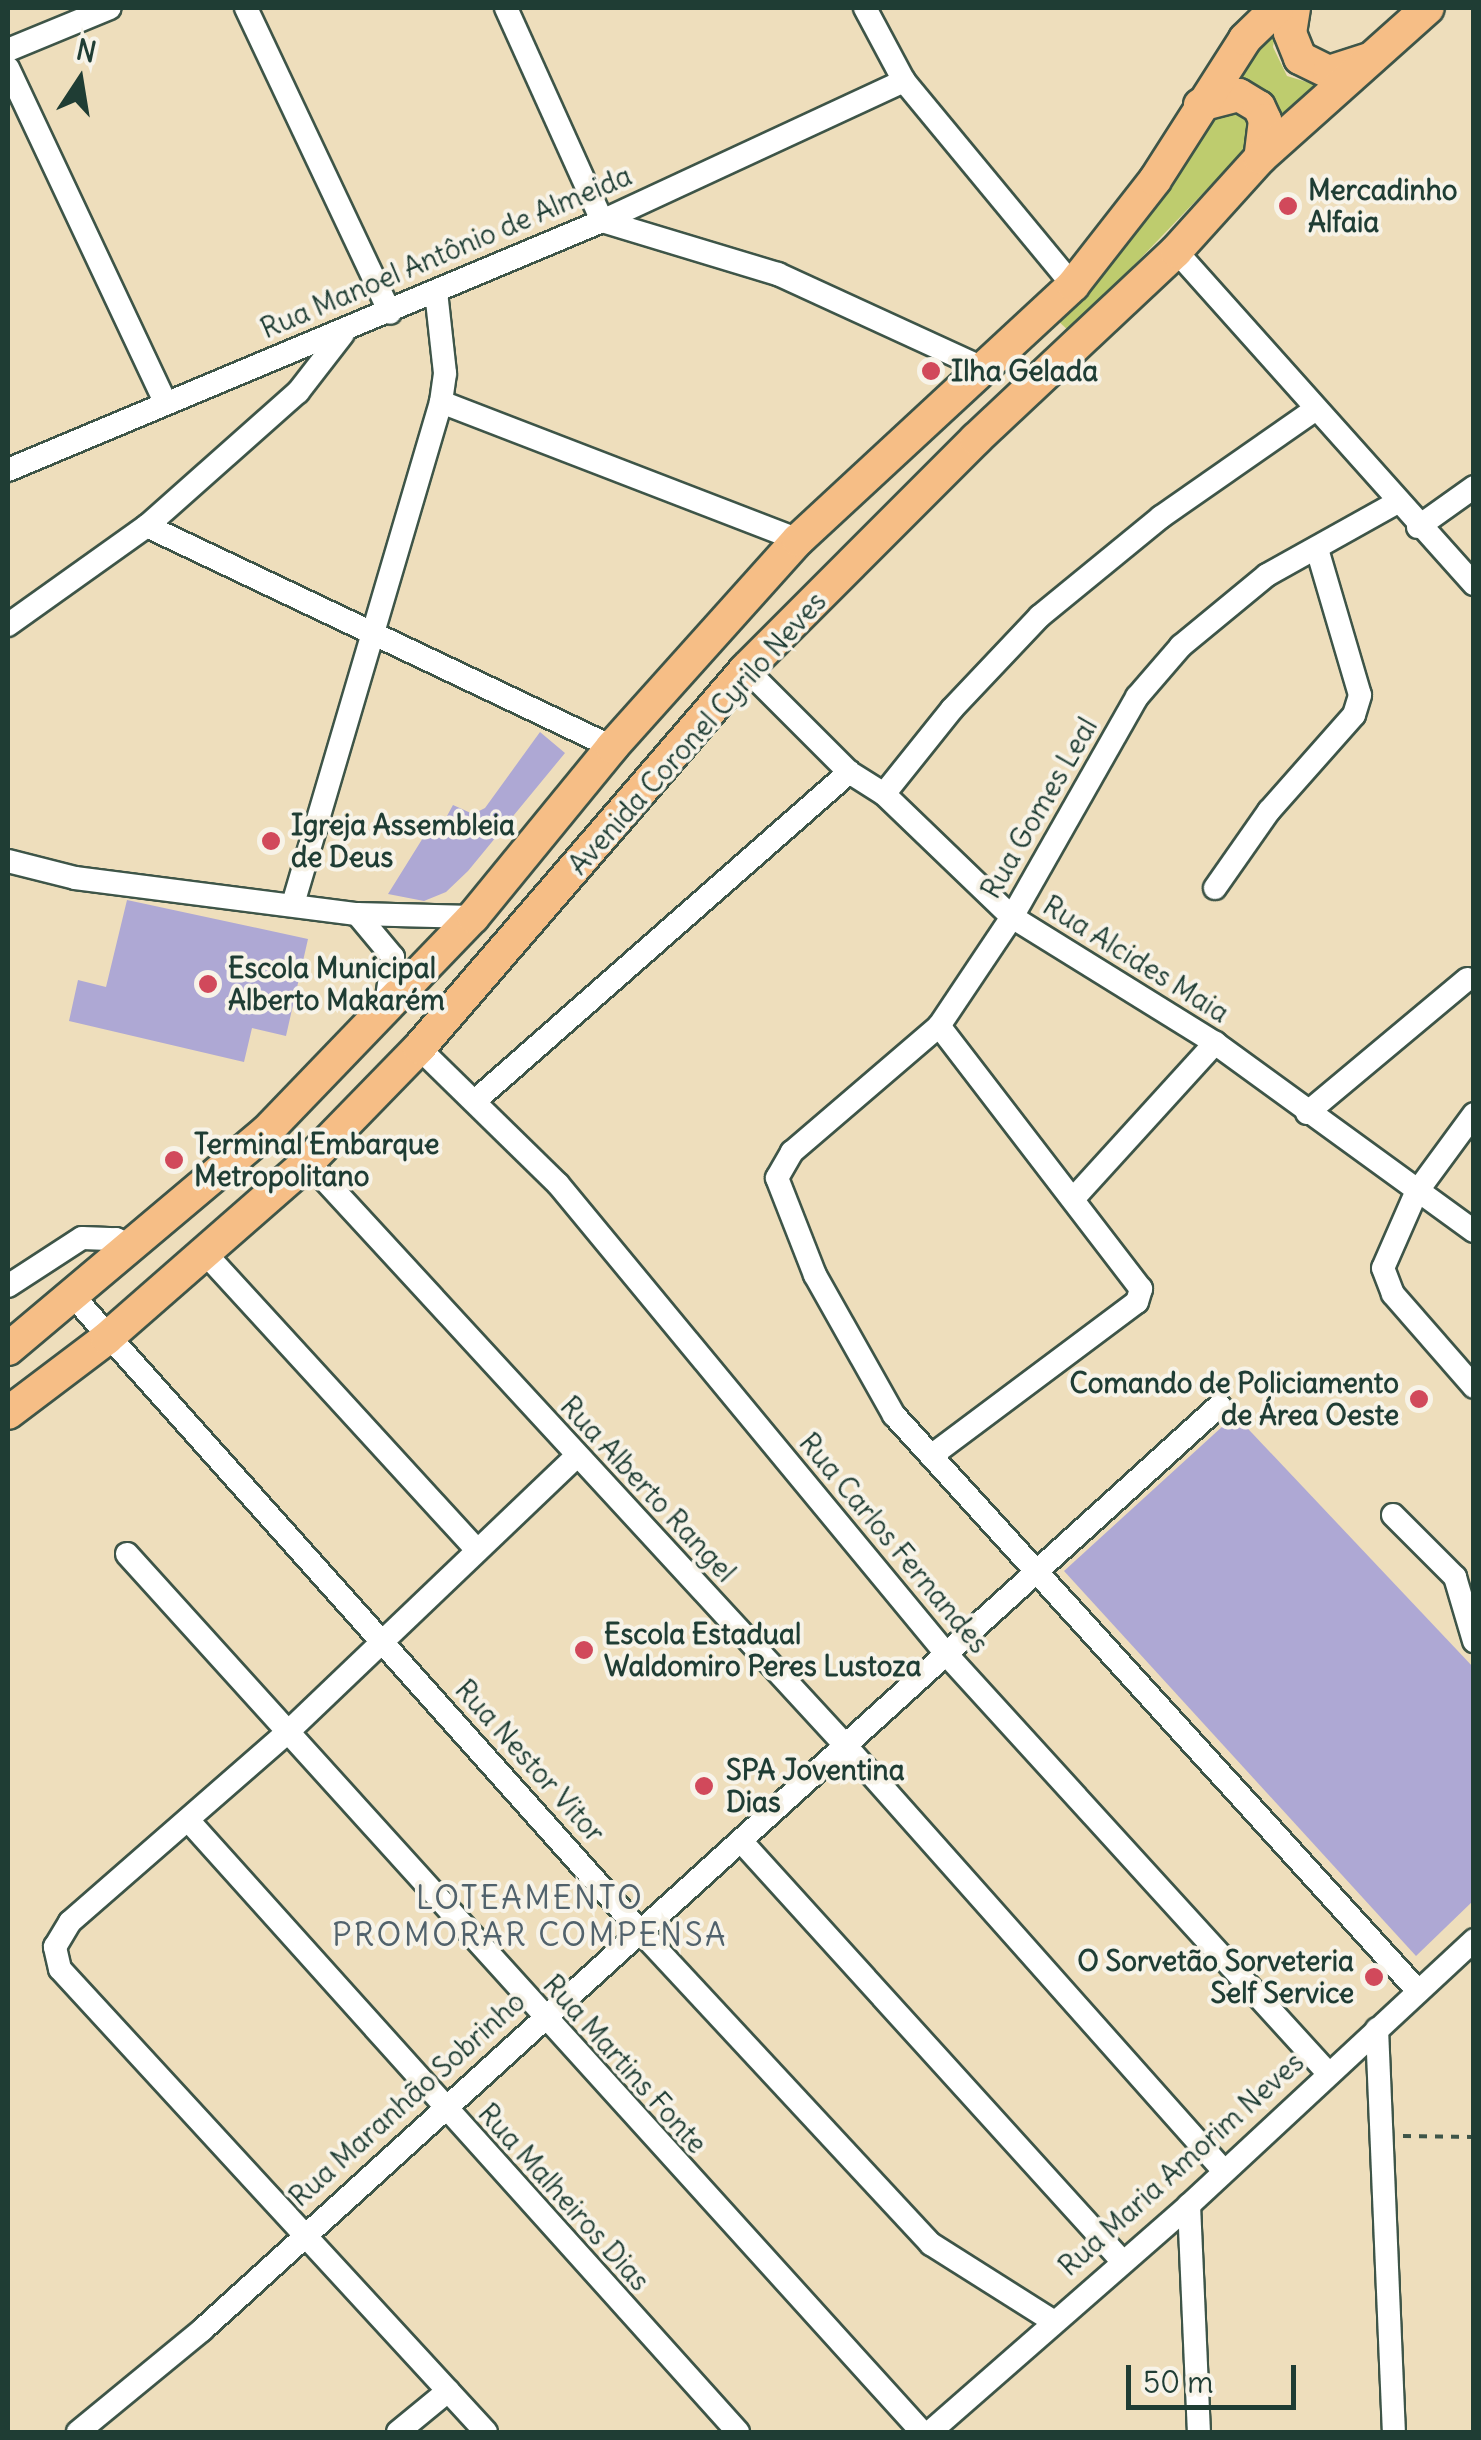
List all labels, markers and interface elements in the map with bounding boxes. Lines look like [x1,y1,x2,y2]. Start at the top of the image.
north arrow [30,30,130,130]
text: N [73,31,99,70]
street label: Rua Manoel Antônio de Almeida [255,158,637,346]
place label: Mercadinho Alfaia [1308,173,1458,239]
marker: Mercadinho Alfaia [1277,195,1299,217]
place label: Ilha Gelada [951,354,1098,388]
marker: Ilha Gelada [920,360,942,382]
street label: Avenida Coronel Cyrilo Neves [561,585,833,881]
street label: Rua Gomes Leal [974,712,1104,904]
place label: Igreja Assembleia de Deus [291,808,515,874]
marker: Igreja Assembleia de Deus [260,830,282,852]
street label: Rua Alcides Maia [1037,888,1235,1030]
place label: Escola Municipal Alberto Makarém [228,951,445,1017]
marker: Escola Municipal Alberto Makarém [197,973,219,995]
place label: Terminal Embarque Metropolitano [194,1127,439,1193]
marker: Terminal Embarque Metropolitano [163,1149,185,1171]
place label: Comando de Policiamento de Área Oeste [1070,1366,1399,1432]
marker: Comando de Policiamento de Área Oeste [1408,1388,1430,1410]
street label: Rua Alberto Rangel [553,1389,743,1589]
street label: Rua Carlos Fernandes [792,1426,996,1660]
place label: Escola Estadual Waldomiro Peres Lustoza [604,1617,921,1683]
marker: Escola Estadual Waldomiro Peres Lustoza [573,1639,595,1661]
street label: Rua Nestor Vitor [448,1673,612,1849]
place label: SPA Joventina Dias [726,1753,905,1819]
marker: SPA Joventina Dias [691,1773,717,1799]
district label: LOTEAMENTO PROMORAR COMPENSA [332,1880,728,1955]
place label: O Sorvetão Sorveteria Self Service [1077,1944,1354,2010]
marker: O Sorvetão Sorveteria Self Service [1363,1966,1385,1988]
street label: Rua Martins Fonte [536,1968,714,2160]
street label: Rua Maranhão Sobrinho [282,1984,532,2214]
street label: Rua Maria Amorim Neves [1052,2045,1310,2283]
street label: Rua Malheiros Dias [471,2097,657,2297]
scale bar [1131,2345,1301,2407]
text: 50 m [1143,2363,1213,2401]

